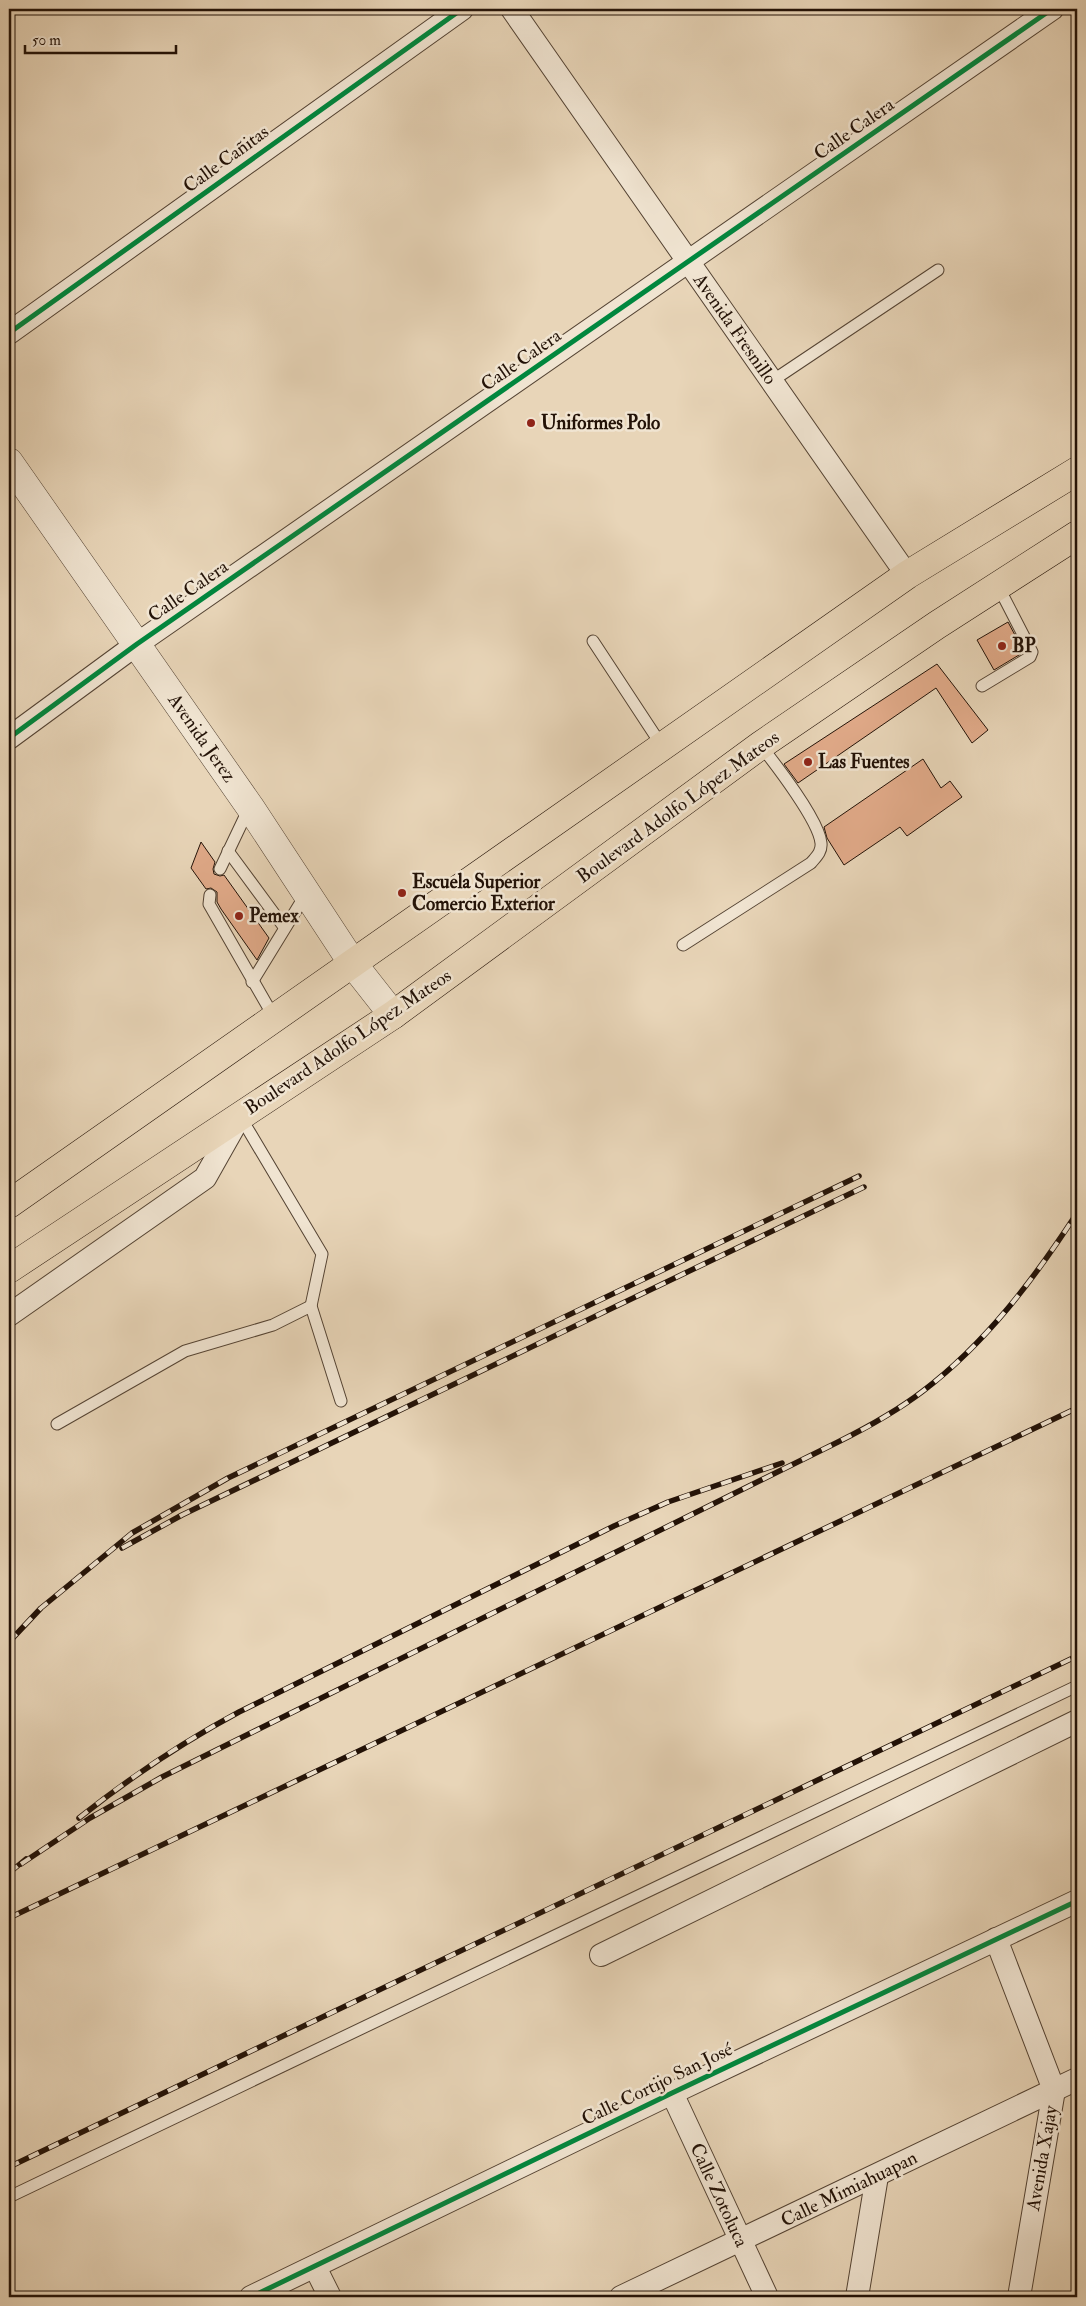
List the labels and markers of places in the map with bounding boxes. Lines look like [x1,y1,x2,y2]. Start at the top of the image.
place label: Uniformes Polo [541,411,660,435]
marker: Uniformes Polo [525,417,537,429]
place label: BP [1012,634,1036,658]
marker: BP [996,640,1008,652]
place label: Las Fuentes [818,750,910,774]
marker: Las Fuentes [802,756,814,768]
place label: Escuela Superior Comercio Exterior [412,870,556,916]
marker: Escuela Superior Comercio Exterior [396,887,408,899]
place label: Pemex [249,904,299,928]
marker: Pemex [233,910,245,922]

